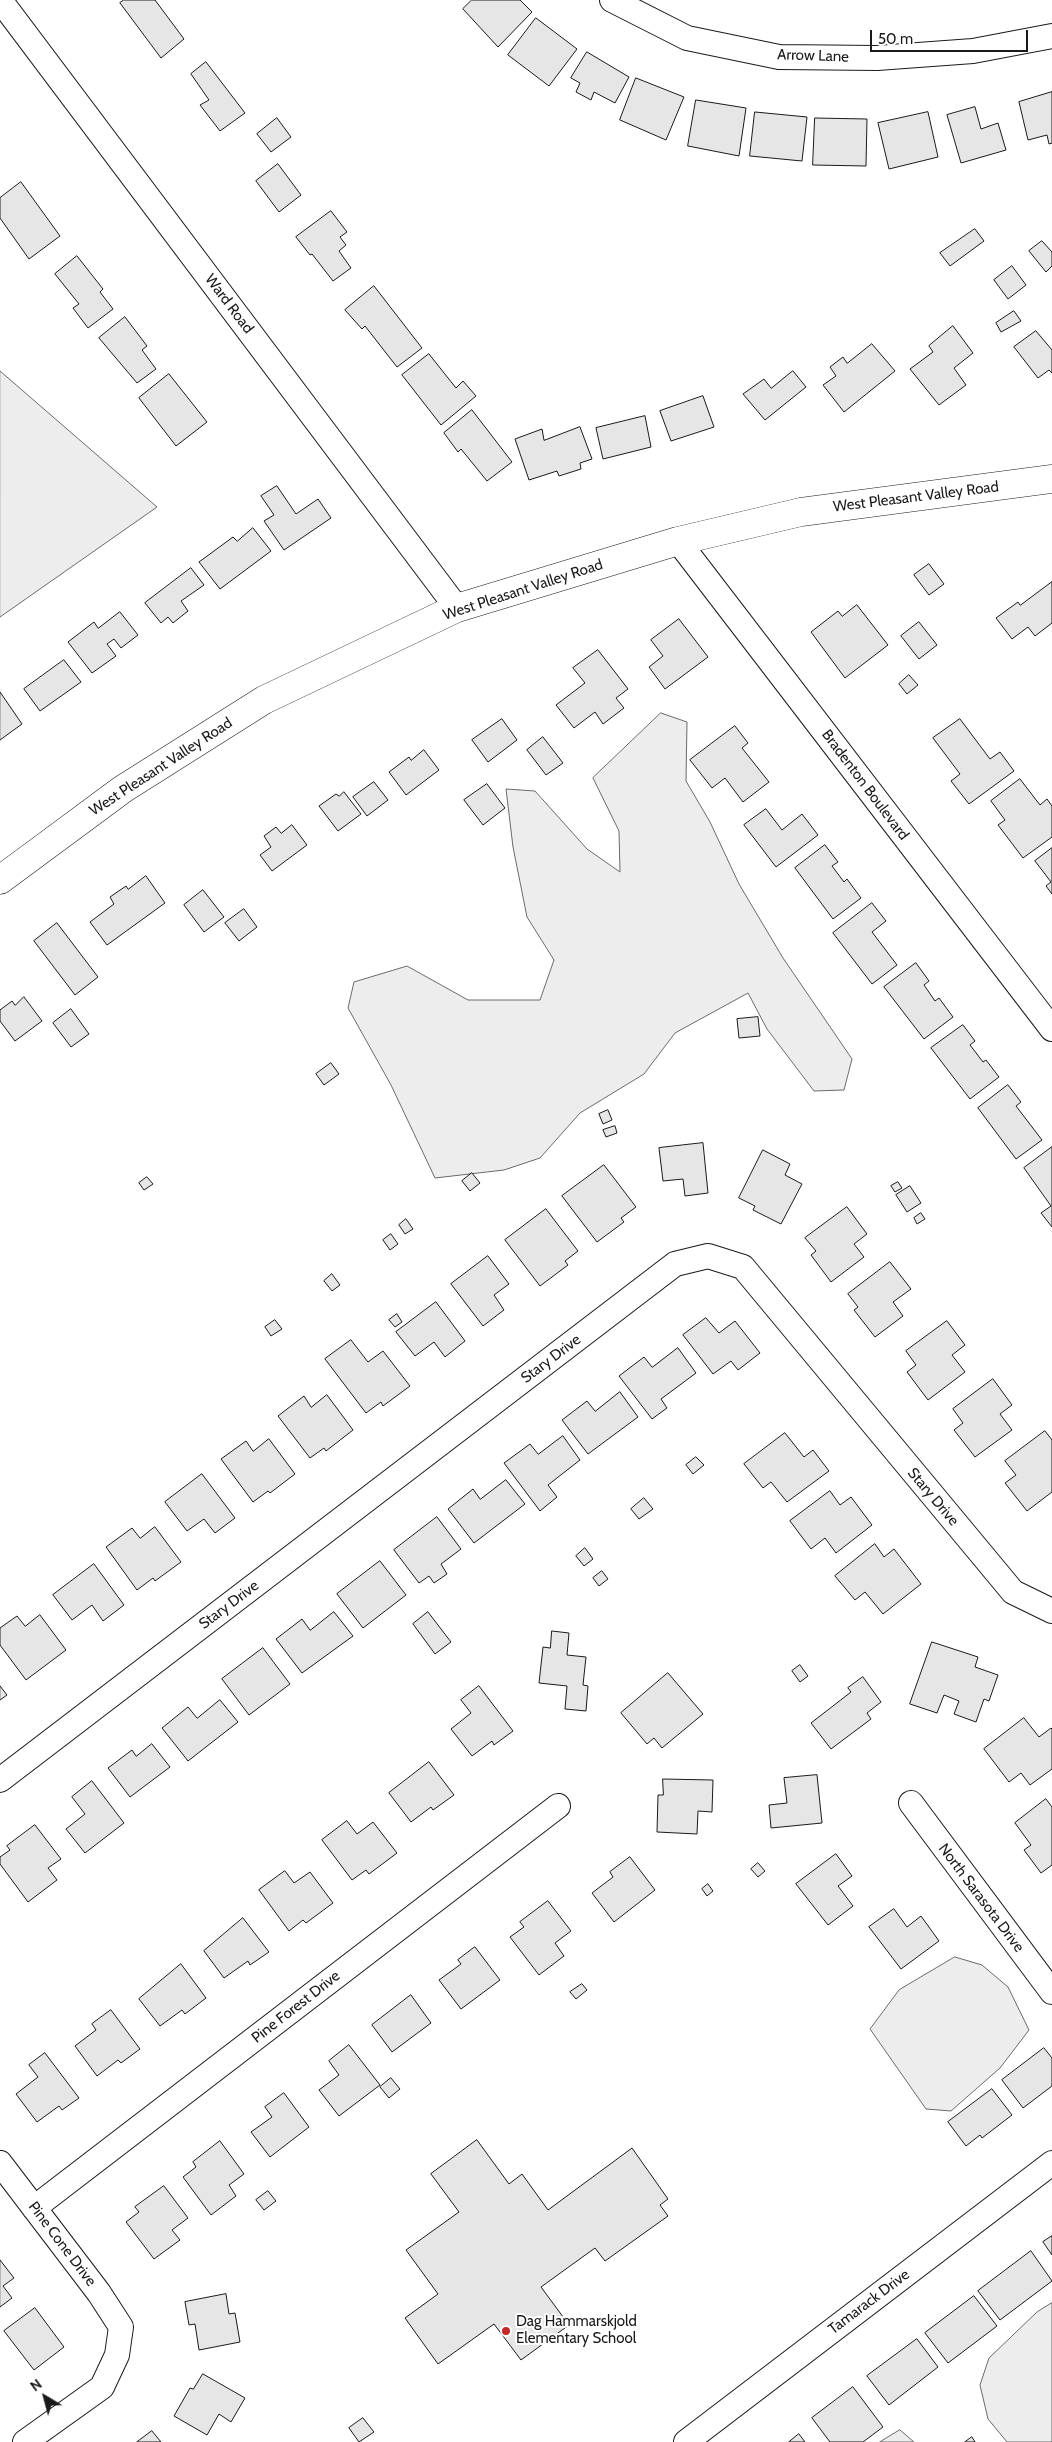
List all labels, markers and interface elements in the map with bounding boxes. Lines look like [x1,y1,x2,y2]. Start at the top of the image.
scale bar [872,20,1030,52]
text: 50 m [878,30,913,48]
street label: Arrow Lane [777,46,849,66]
street label: Ward Road [201,271,257,337]
street label: West Pleasant Valley Road [832,478,1000,516]
street label: West Pleasant Valley Road [441,556,605,624]
street label: West Pleasant Valley Road [86,714,236,820]
street label: Bradenton Boulevard [818,726,912,844]
street label: Stary Drive [518,1331,584,1387]
street label: Stary Drive [904,1464,962,1530]
street label: Stary Drive [196,1577,262,1633]
street label: North Sarasota Drive [934,1840,1028,1956]
street label: Pine Forest Drive [248,1967,344,2047]
street label: Pine Cone Drive [24,2198,100,2290]
street label: Tamarack Drive [825,2266,913,2338]
place label: Dag Hammarskjold Elementary School [516,2313,637,2348]
marker: Dag Hammarskjold Elementary School [500,2325,512,2337]
north arrow [20,2372,70,2422]
text: N [27,2375,45,2395]

